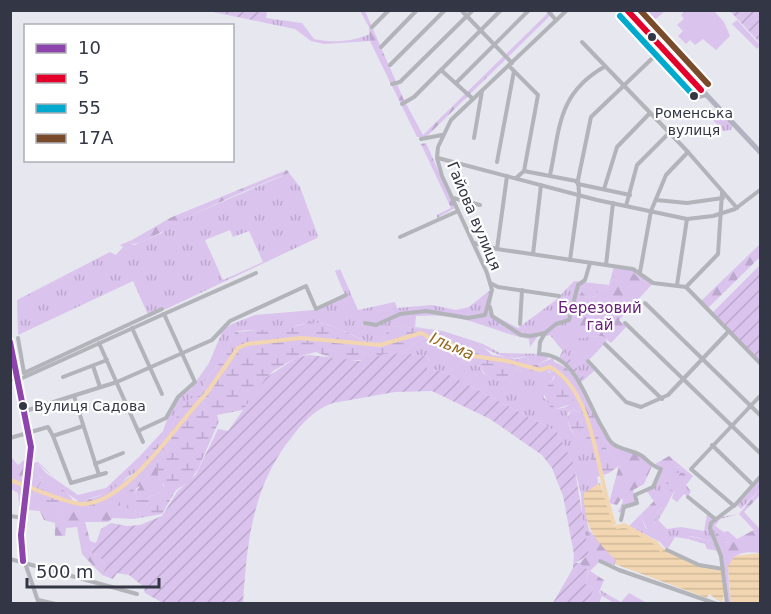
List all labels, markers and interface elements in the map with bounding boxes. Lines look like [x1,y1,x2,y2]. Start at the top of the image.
legend [24,24,234,162]
unlabelled marker [646,31,658,43]
text: 10 [78,37,101,58]
text: 5 [78,67,89,88]
marker: Роменська вулиця [688,90,700,102]
text: 55 [78,97,101,118]
place label: Роменська вулиця [655,105,733,138]
text: 17А [78,127,114,148]
street label: Гайова вулиця [443,159,505,273]
park label: Березовий гай [558,299,642,334]
water label: Ільма [427,328,477,364]
place label: Вулиця Садова [34,398,146,414]
marker: Вулиця Садова [17,400,29,412]
scale bar [27,551,159,589]
text: 500 m [36,561,94,582]

